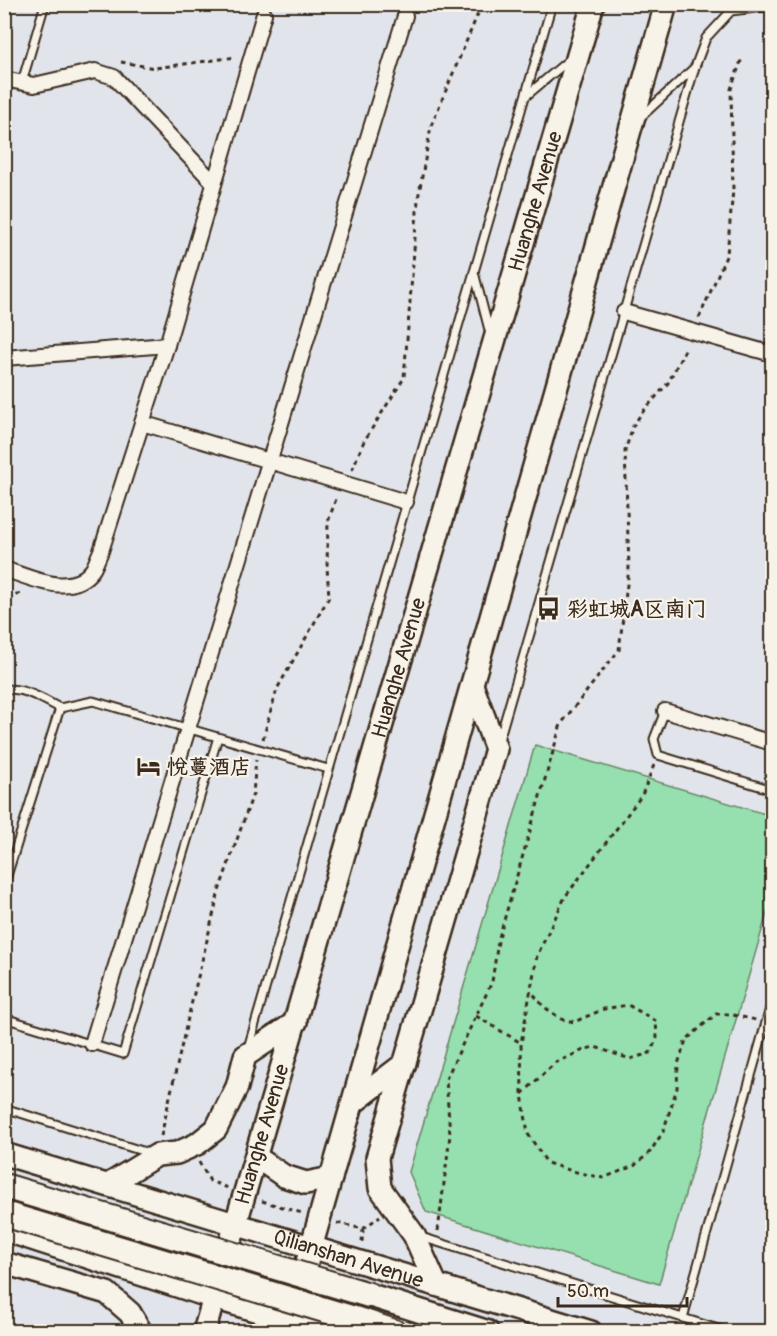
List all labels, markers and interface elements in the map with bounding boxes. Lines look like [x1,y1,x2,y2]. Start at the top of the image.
street label: Huanghe Avenue [502,128,569,275]
street label: Huanghe Avenue [366,594,433,741]
bus stop icon: 彩虹城A区南门 [536,596,562,622]
place label: 彩虹城A区南门 [567,596,707,623]
hotel icon: 悦蔓酒店 [136,754,162,780]
place label: 悦蔓酒店 [167,754,251,781]
street label: Huanghe Avenue [229,1060,296,1208]
street label: Qilianshan Avenue [270,1223,427,1295]
scale bar [558,1270,687,1308]
text: 50 m [567,1280,609,1303]

